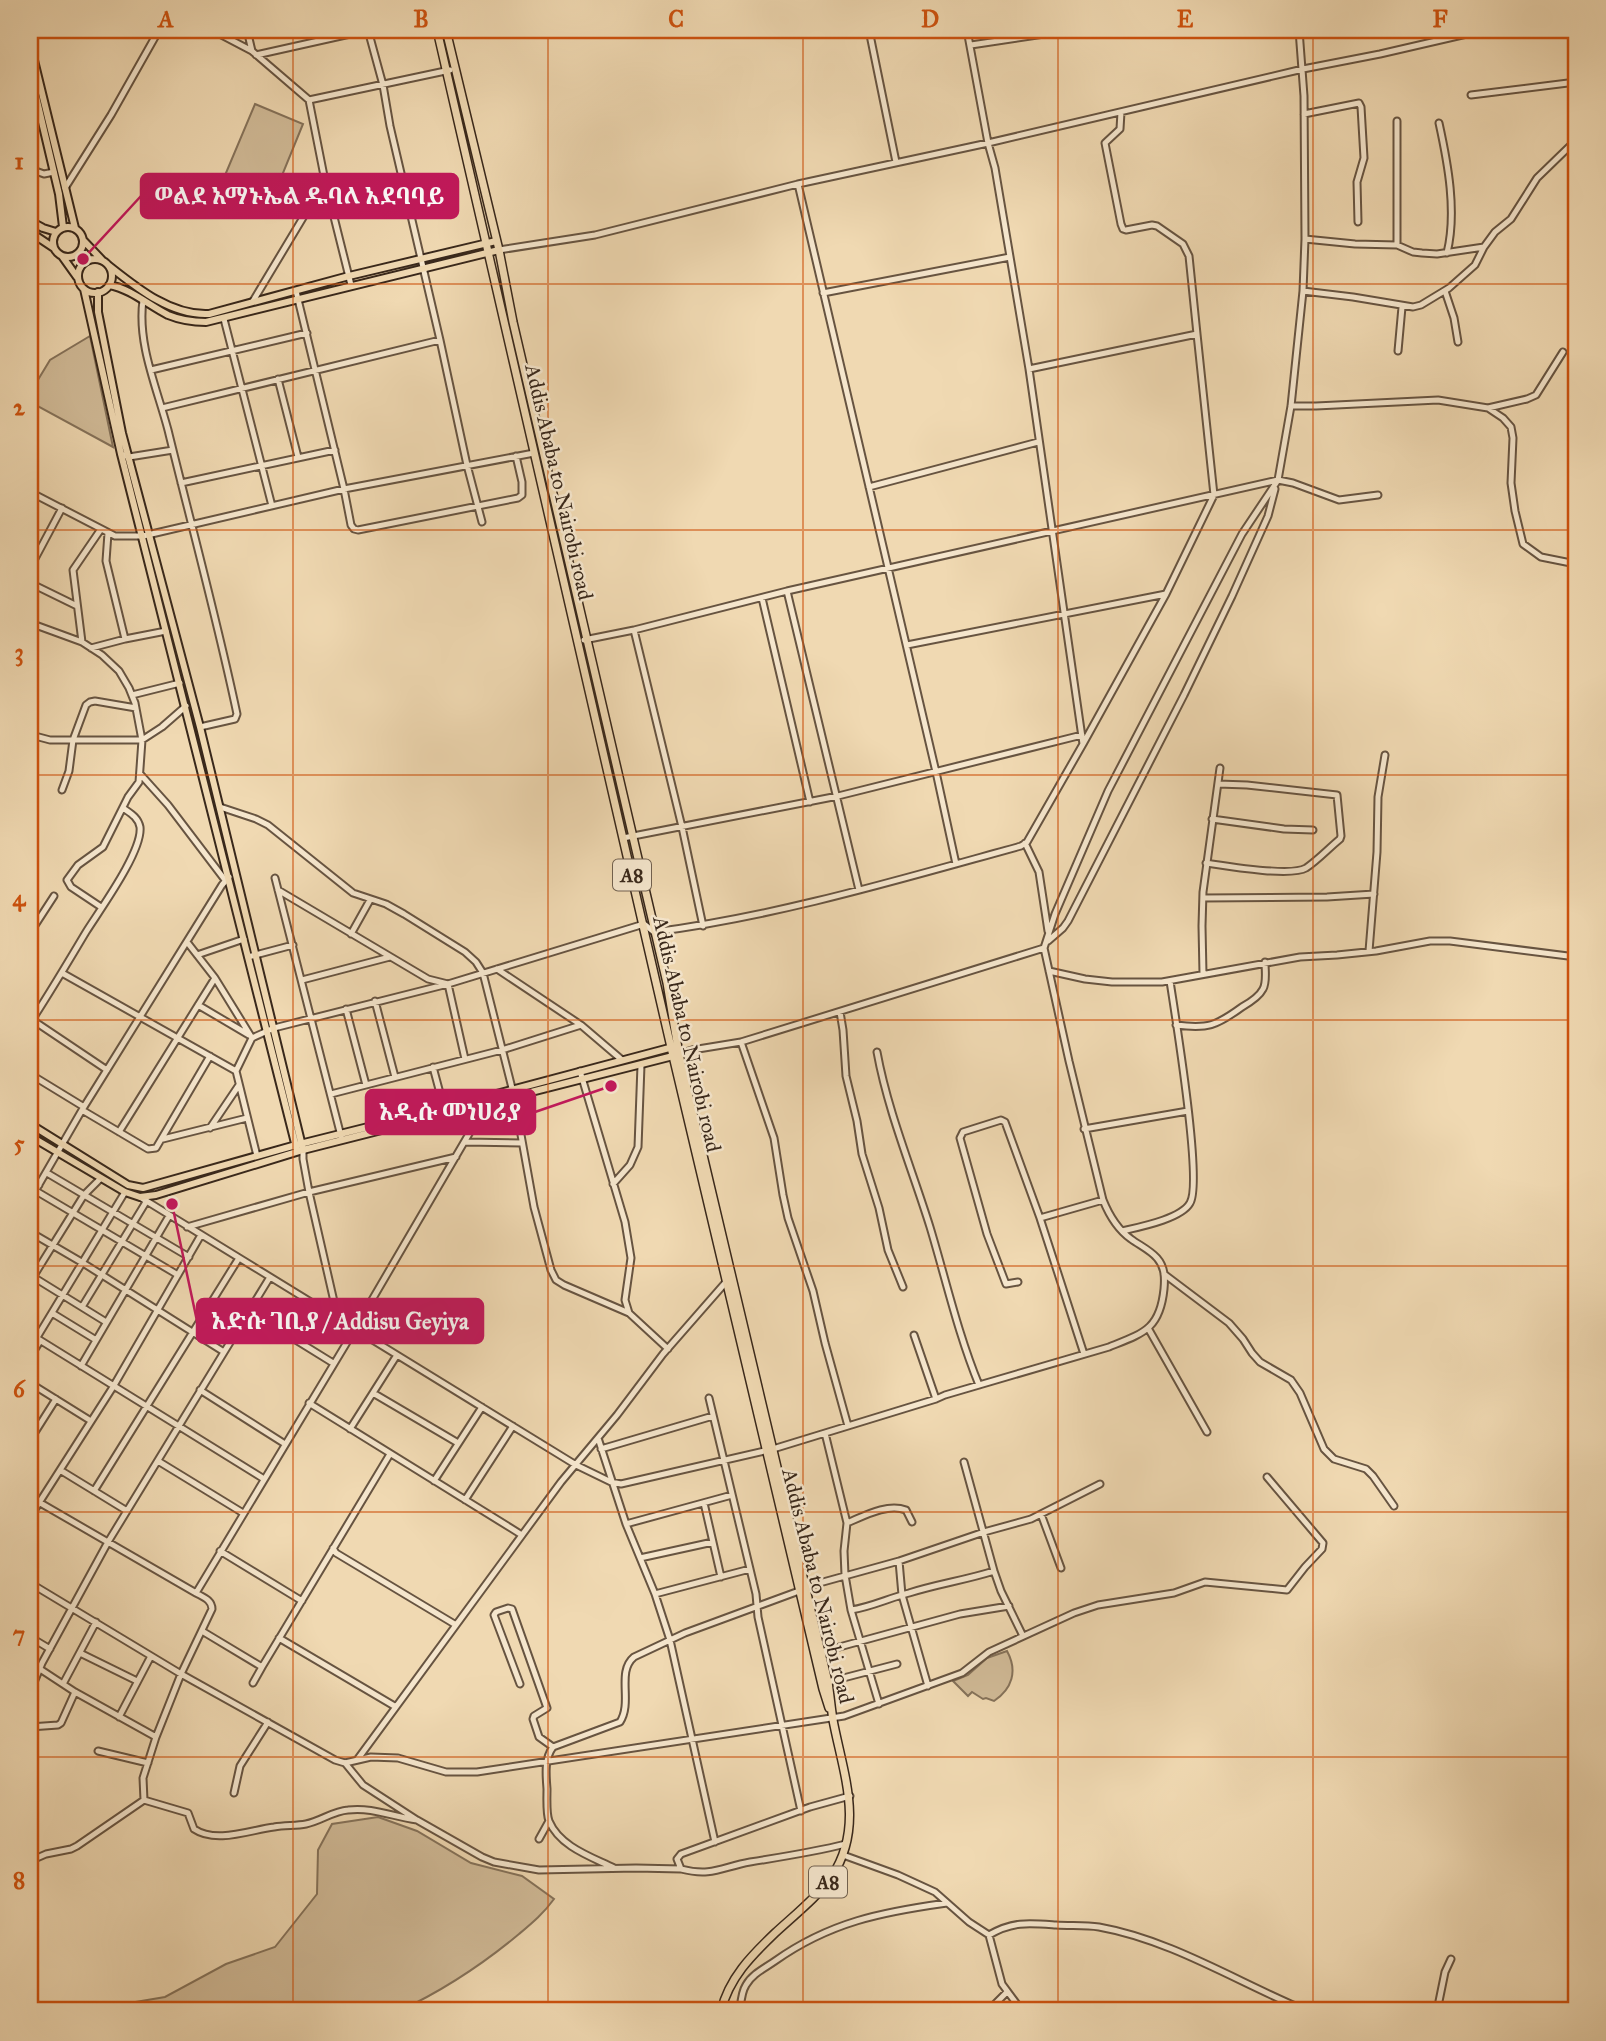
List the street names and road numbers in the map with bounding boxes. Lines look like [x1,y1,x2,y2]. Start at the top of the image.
street label: Addis Ababa to Nairobi road [519,360,599,603]
road number: A8 [613,860,651,890]
street label: Addis Ababa to Nairobi road [647,912,727,1155]
street label: Addis Ababa to Nairobi road [776,1465,860,1707]
road number: A8 [809,1866,847,1898]

